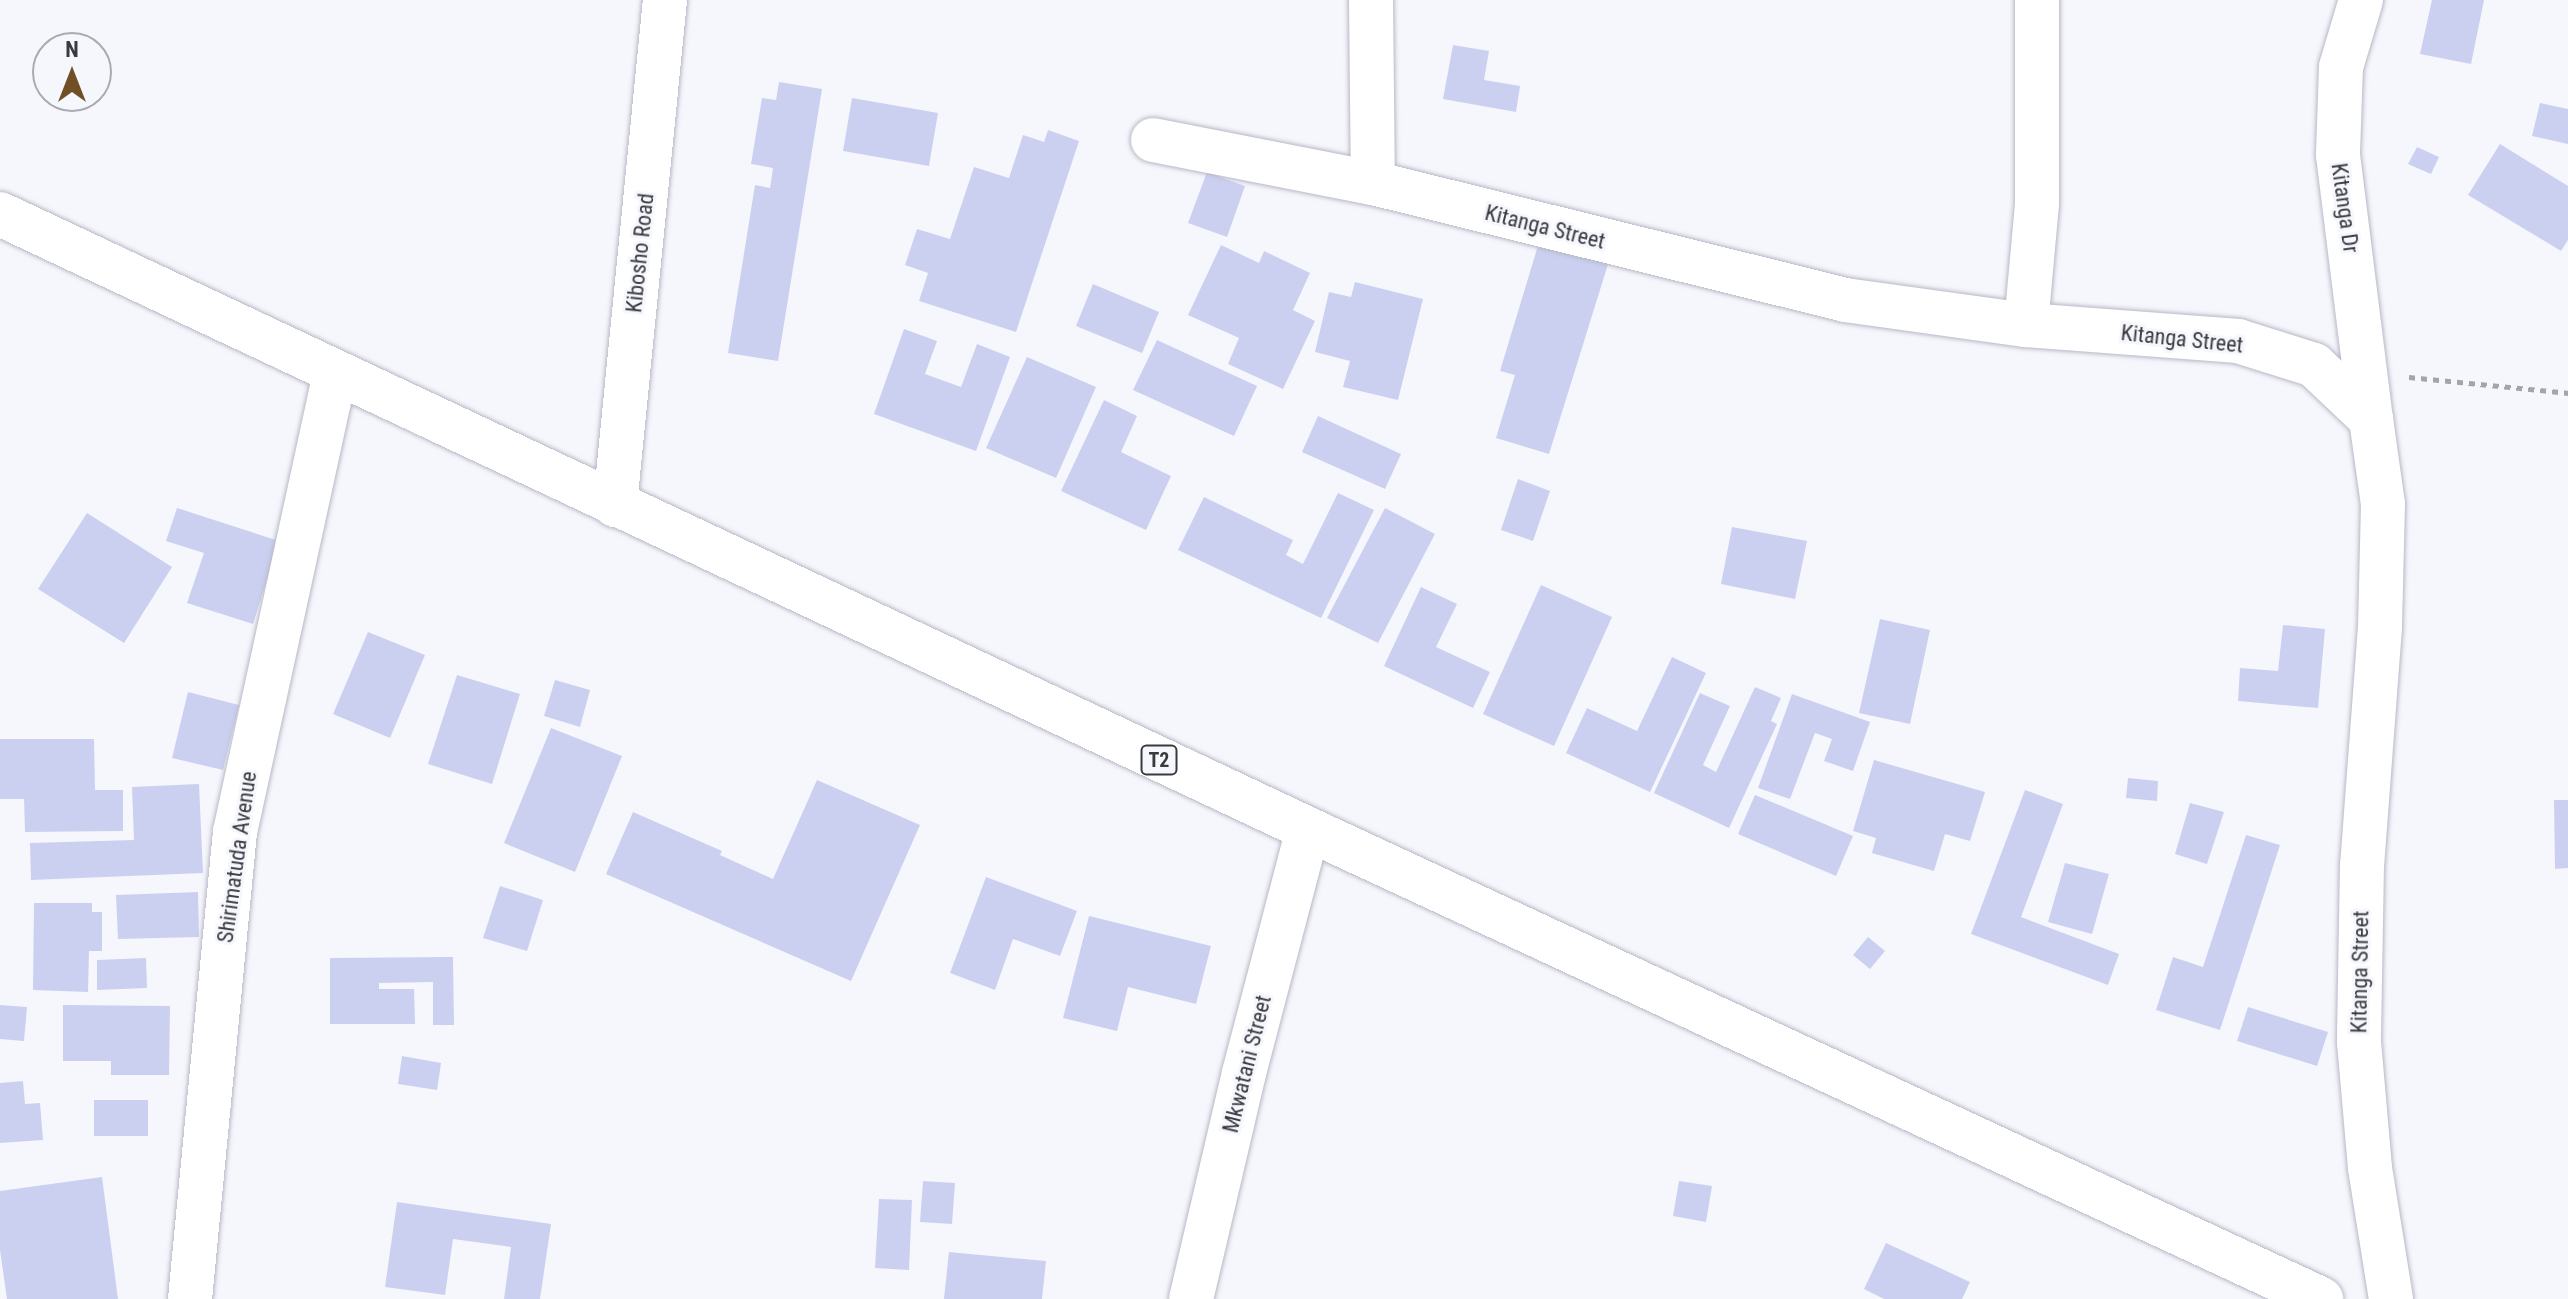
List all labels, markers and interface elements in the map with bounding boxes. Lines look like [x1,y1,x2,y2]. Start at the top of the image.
north arrow [32,32,112,112]
text: N [65,37,79,62]
street label: Kitanga Dr [2326,161,2364,255]
street label: Kibosho Road [621,192,659,314]
street label: Kitanga Street [1482,199,1608,255]
street label: Kitanga Street [2120,319,2244,359]
road number: T2 [1139,744,1179,776]
street label: Shirimatuda Avenue [212,770,262,944]
street label: Kitanga Street [2346,910,2374,1034]
street label: Mkwatani Street [1217,993,1277,1135]

